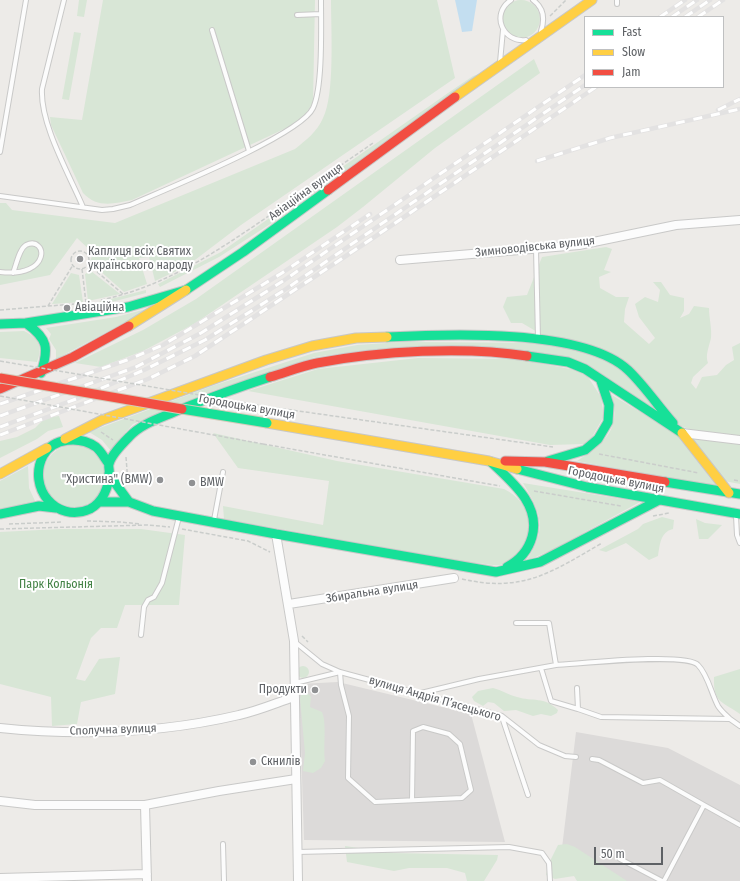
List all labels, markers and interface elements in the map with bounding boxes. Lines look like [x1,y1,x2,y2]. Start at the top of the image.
legend [584,16,724,88]
text: Fast [622,25,641,39]
text: Slow [622,45,645,59]
text: Jam [622,65,640,79]
street label: Авіаційна вулиця [266,160,346,224]
street label: Зимноводівська вулиця [474,234,596,260]
place label: Каплиця всіх Святих українського народу [88,245,193,273]
marker: Каплиця всіх Святих українського народу [75,254,85,264]
place label: Авіаційна [75,301,124,315]
marker: Авіаційна [62,303,72,313]
street label: Городоцька вулиця [198,391,296,423]
street label: Городоцька вулиця [567,464,665,496]
place label: "Христина" (BMW) [62,473,152,487]
marker: "Христина" (BMW) [155,475,165,485]
place label: BMW [200,476,224,490]
marker: BMW [187,478,197,488]
park label: Парк Кольонія [19,578,93,592]
street label: Збиральна вулиця [325,578,419,606]
street label: вулиця Андрія Пʼясецького [367,673,503,725]
place label: Продукти [259,683,307,697]
marker: Продукти [310,685,320,695]
street label: Сполучна вулиця [69,721,157,739]
place label: Скнилів [261,755,301,769]
marker: Скнилів [248,757,258,767]
scale bar [596,839,665,865]
text: 50 m [601,847,625,861]

